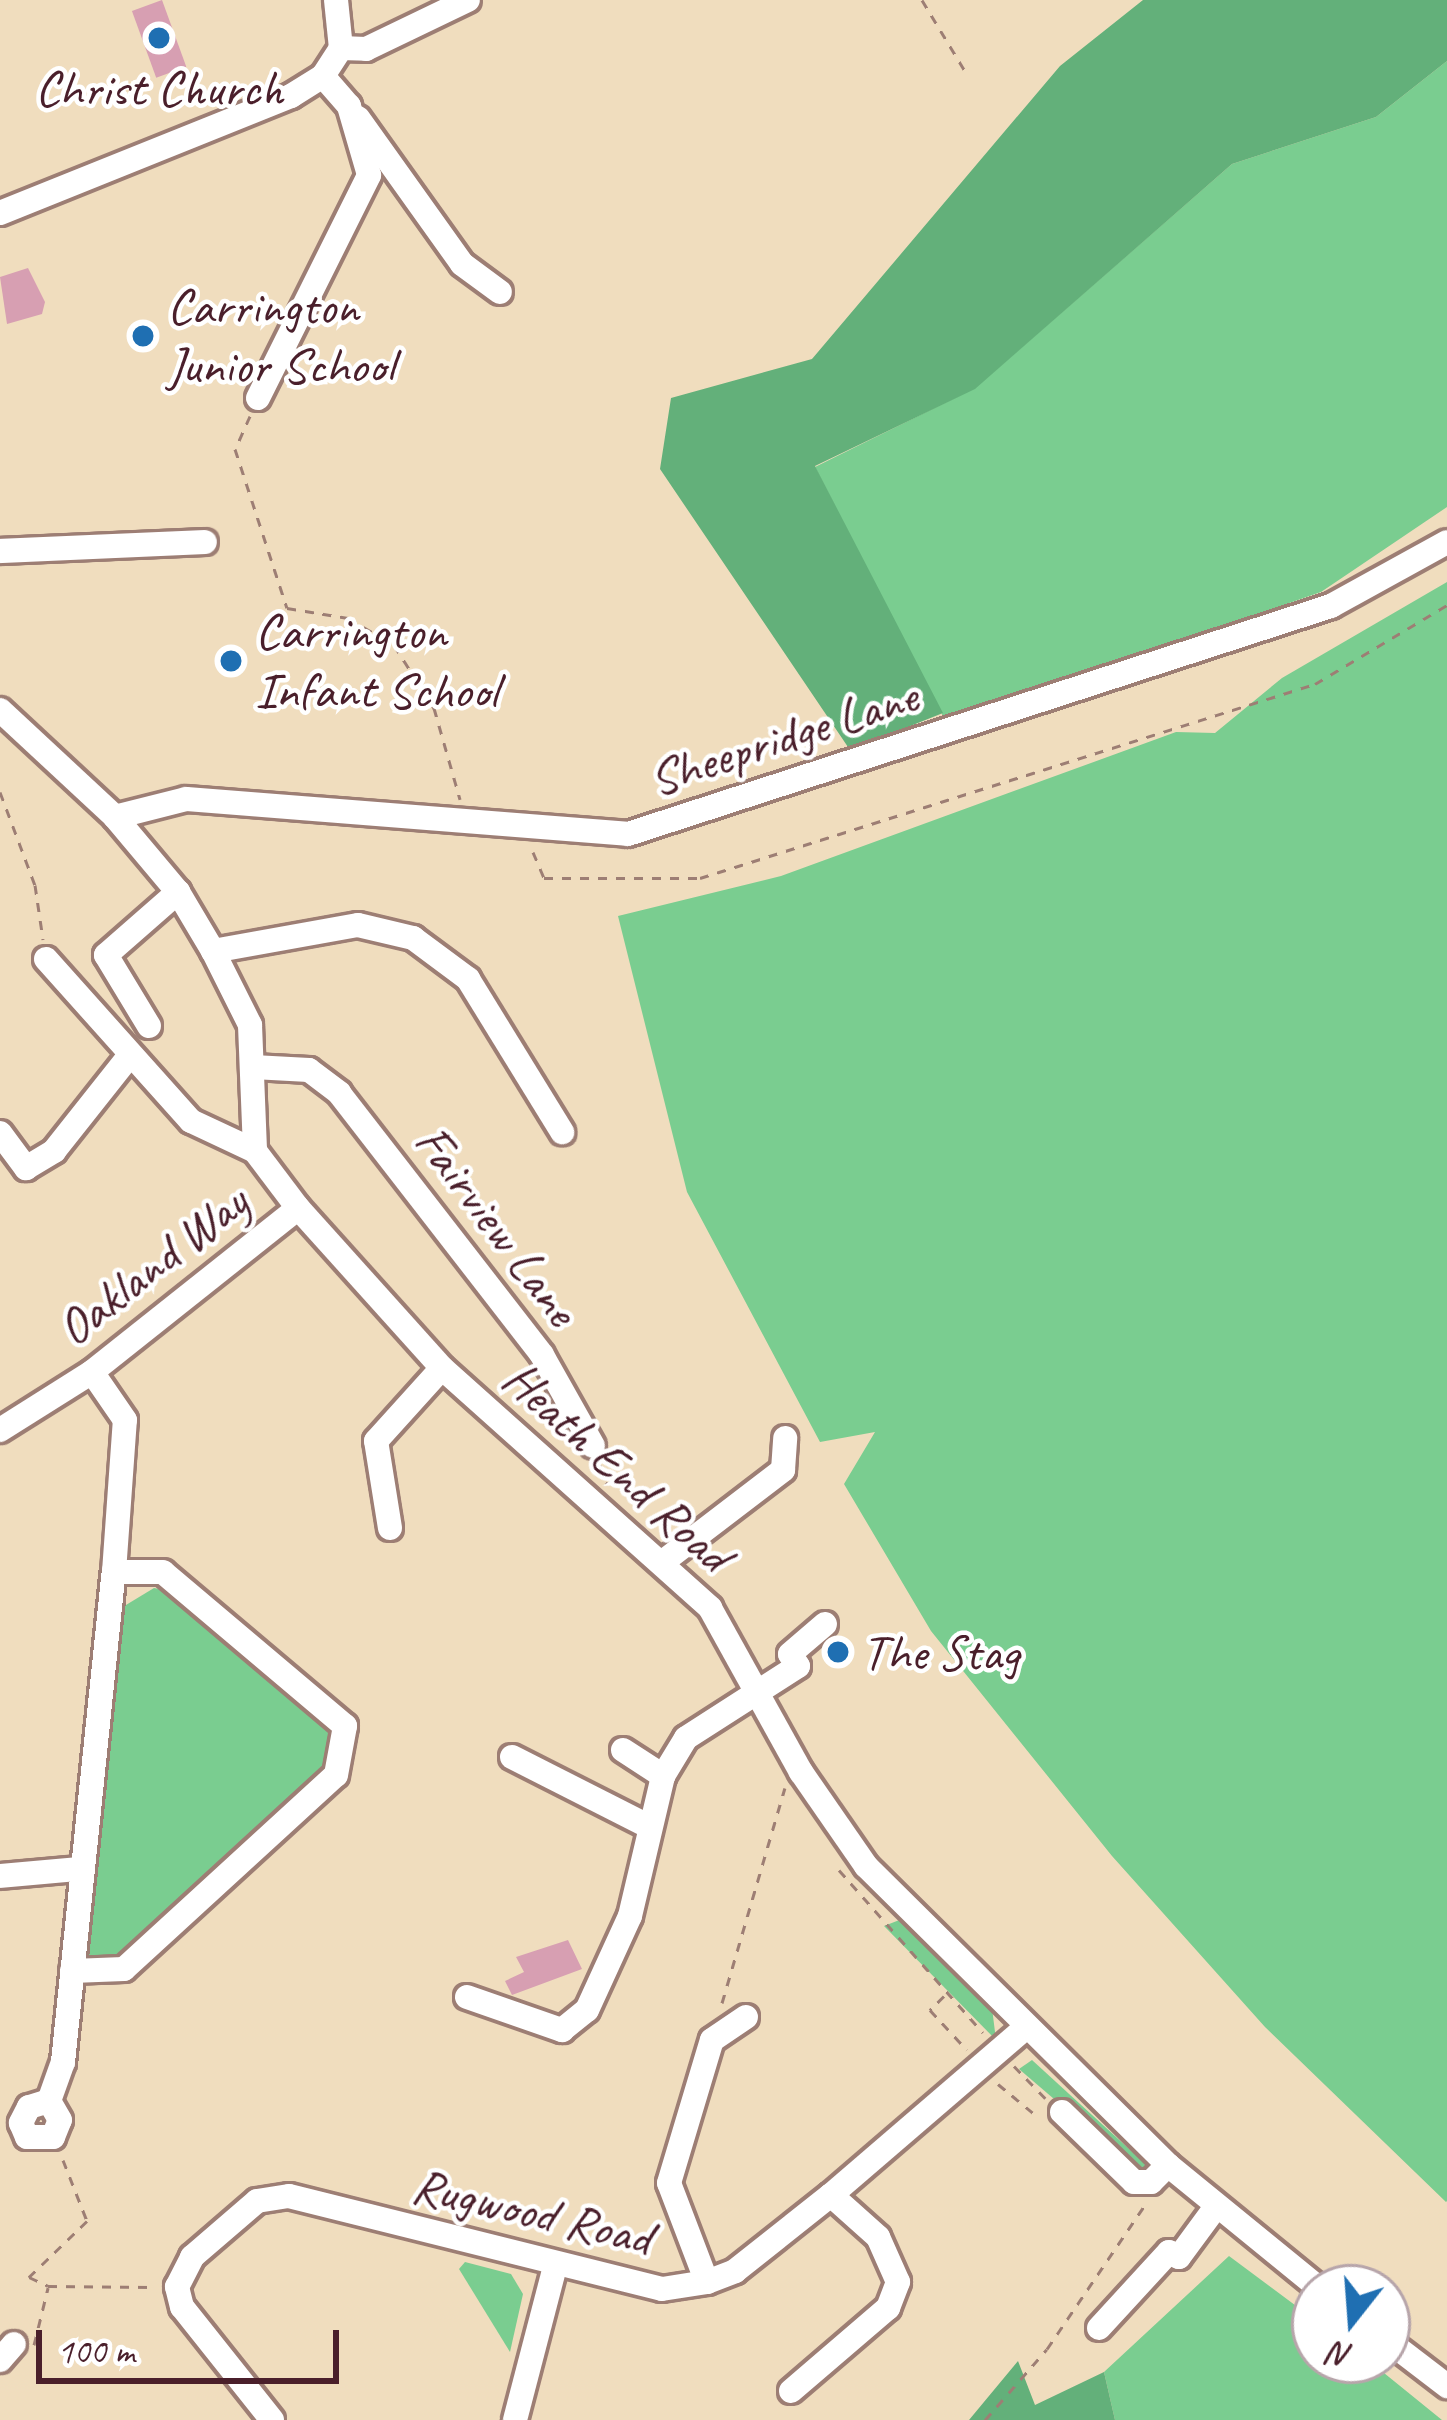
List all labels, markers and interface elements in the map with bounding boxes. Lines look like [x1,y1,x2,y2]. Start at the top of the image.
marker: Christ Church [146,25,172,51]
place label: Christ Church [34,57,284,119]
place label: Carrington Junior School [167,276,391,396]
marker: Carrington Junior School [130,323,156,349]
place label: Carrington Infant School [255,601,497,721]
marker: Carrington Infant School [218,648,244,674]
street label: Sheepridge Lane [640,665,926,809]
street label: Fairview Lane [401,1112,593,1338]
street label: Oakland Way [44,1171,260,1359]
street label: Heath End Road [490,1348,744,1584]
place label: The Stag [862,1621,1022,1683]
marker: The Stag [825,1639,851,1665]
street label: Rugwood Road [407,2154,657,2268]
north arrow [1291,2264,1411,2384]
scale bar [42,2306,345,2380]
text: 100 m [57,2328,134,2374]
text: N [1325,2332,1357,2379]

